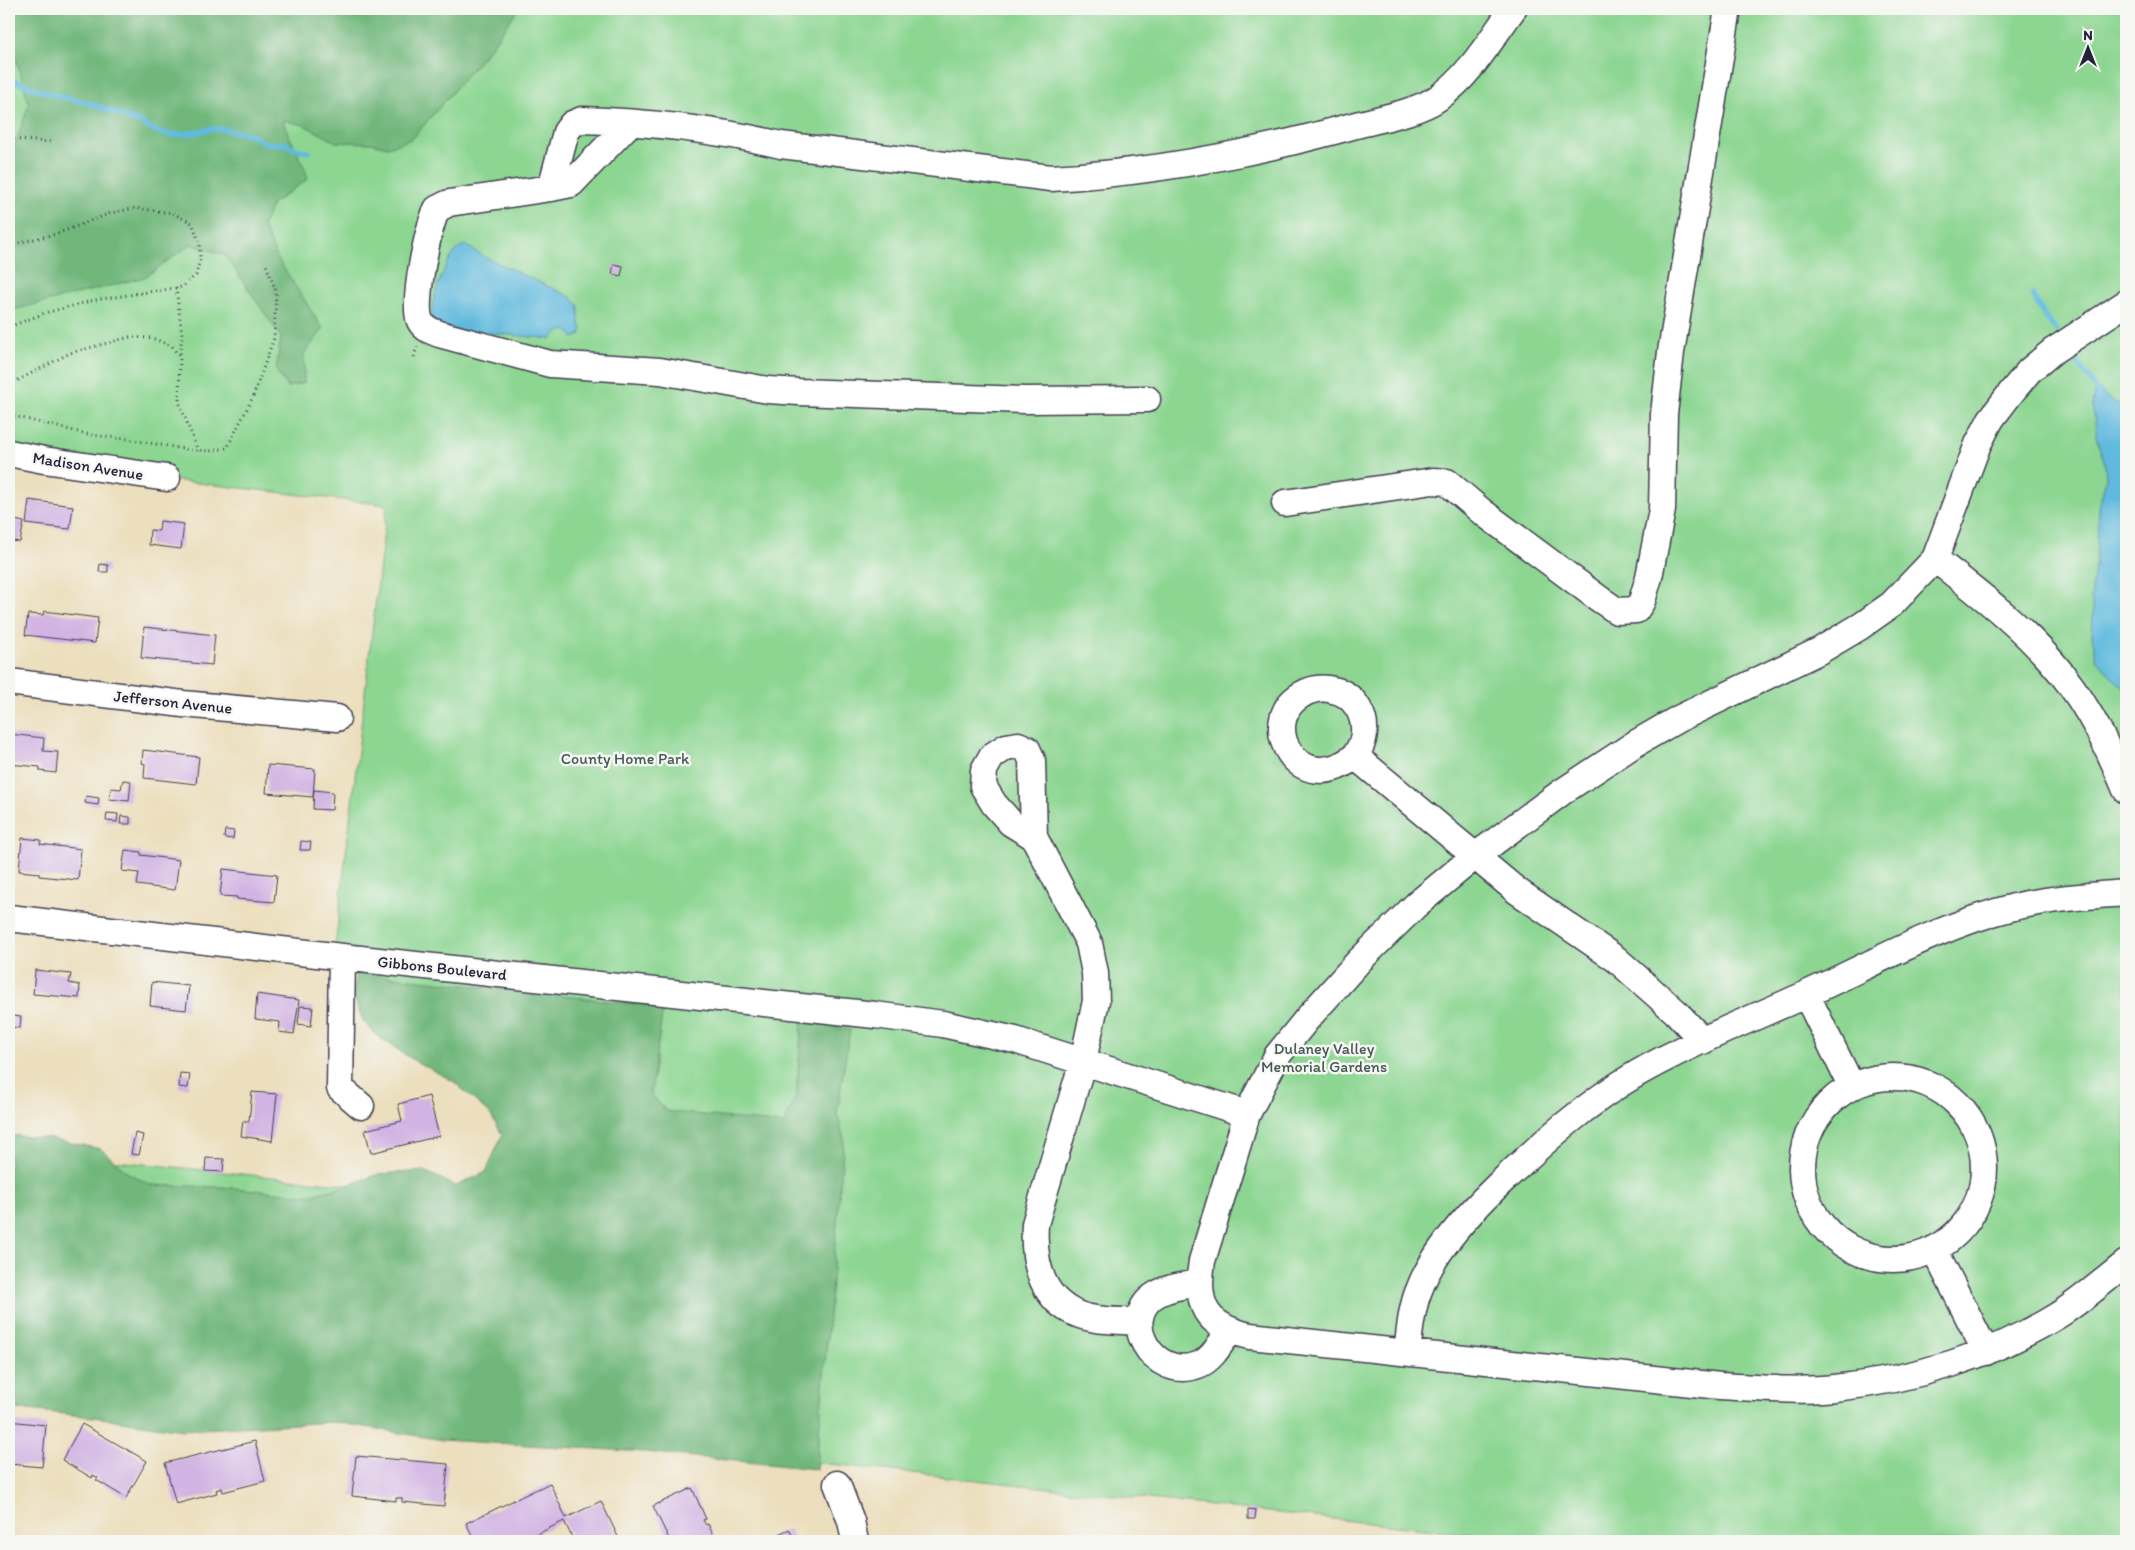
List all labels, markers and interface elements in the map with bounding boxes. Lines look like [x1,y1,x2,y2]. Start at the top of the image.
north arrow [2062,22,2112,72]
text: N [2083,27,2093,44]
street label: Madison Avenue [31,448,145,484]
street label: Jefferson Avenue [113,686,233,718]
park label: County Home Park [561,749,690,768]
street label: Gibbons Boulevard [376,952,508,984]
park label: Dulaney Valley Memorial Gardens [1261,1039,1387,1076]

